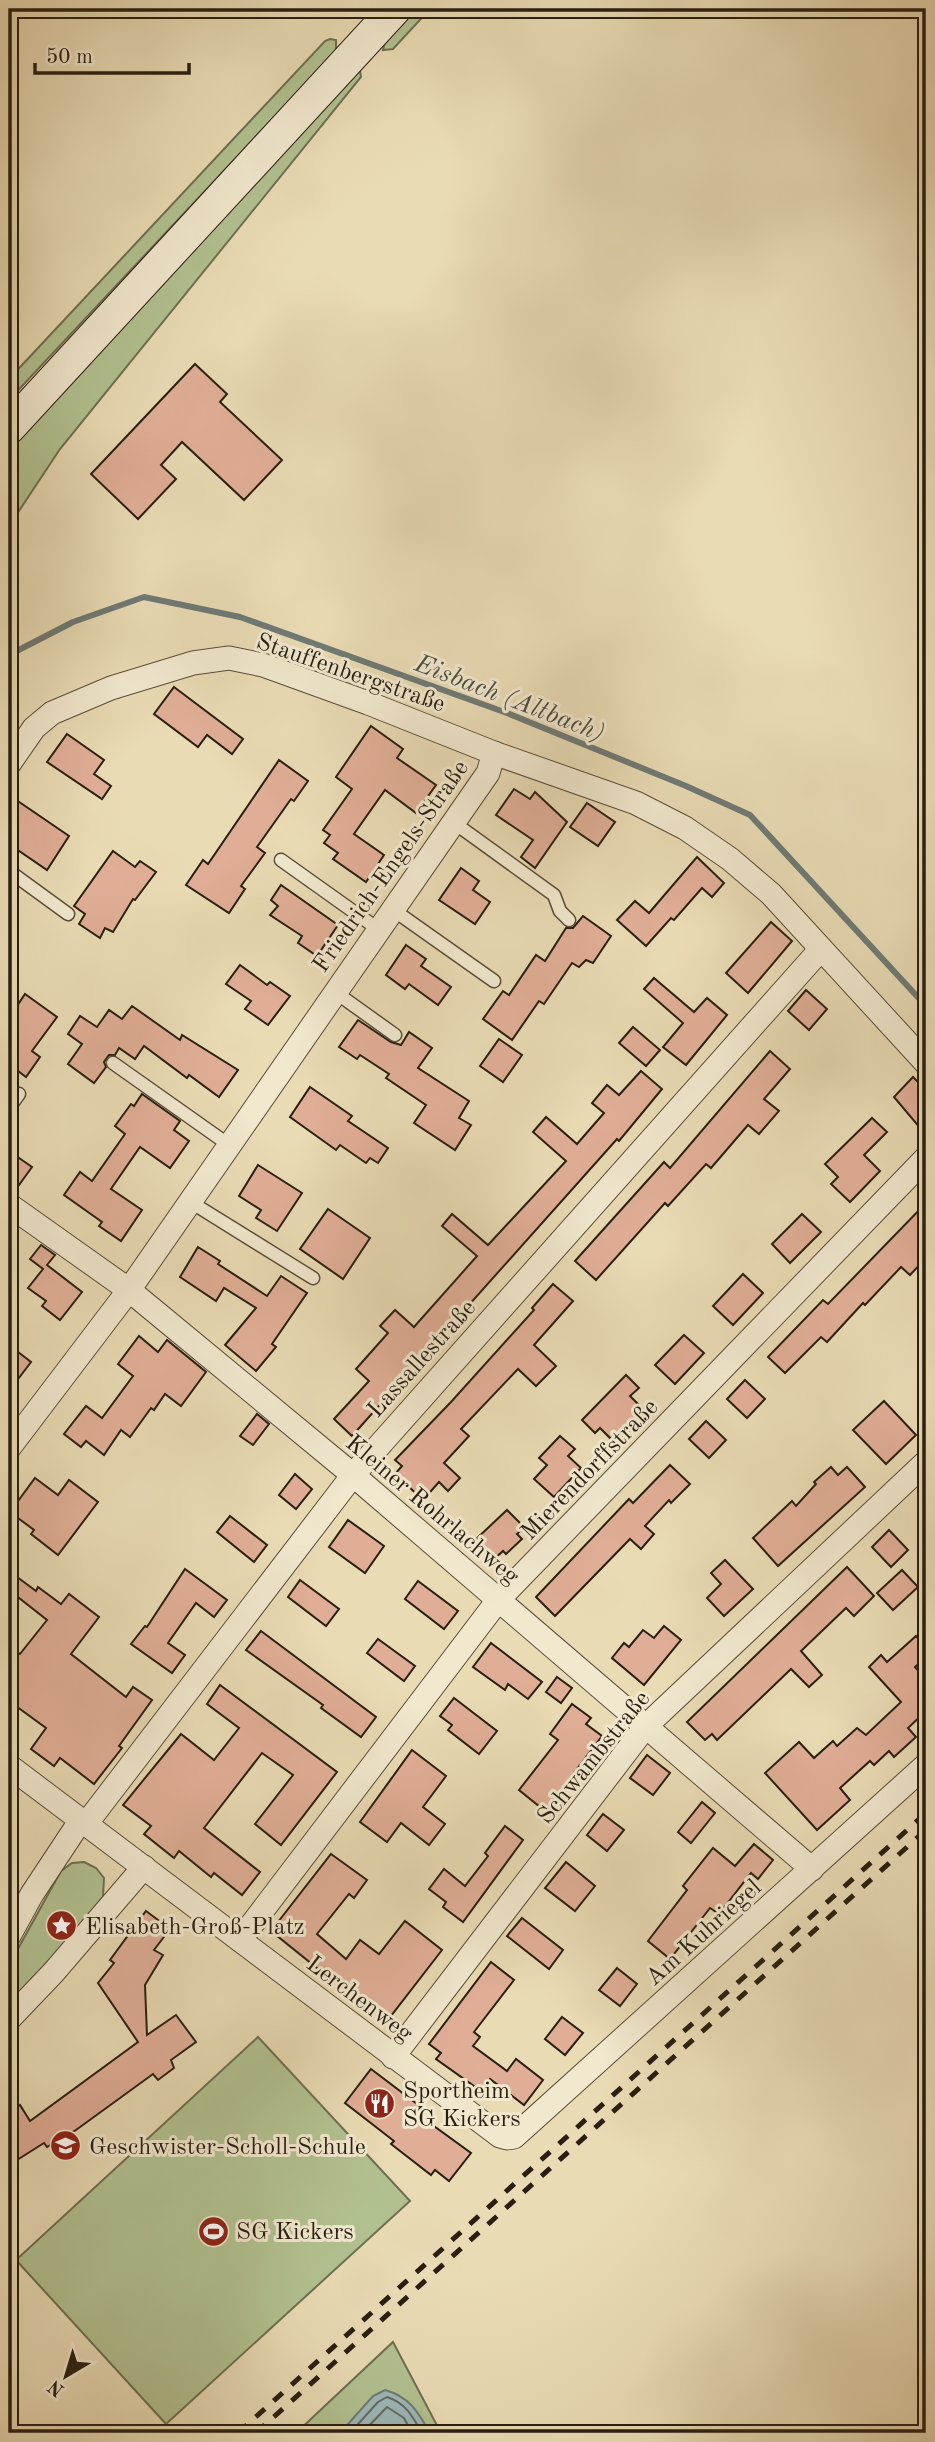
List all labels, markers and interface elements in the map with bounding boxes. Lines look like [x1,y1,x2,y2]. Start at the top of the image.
scale bar [35,32,189,76]
text: 50 m [46,47,93,68]
street label: Stauffenbergstraße [253,630,448,717]
water label: Eisbach (Altbach) [410,650,608,747]
street label: Friedrich-Engels-Straße [309,757,474,978]
street label: Lassallestraße [364,1296,481,1423]
street label: Mierendorffstraße [517,1395,664,1546]
street label: Kleiner Rohrlachweg [340,1431,523,1590]
street label: Schwambstraße [534,1687,655,1829]
street label: Am Kuhriegel [642,1876,767,1991]
place icon: Elisabeth-Groß-Platz [45,1909,79,1943]
place label: Elisabeth-Groß-Platz [85,1916,305,1940]
street label: Lerchenweg [301,1952,416,2047]
place label: Sportheim SG Kickers [403,2080,521,2132]
restaurant icon: Sportheim SG Kickers [363,2087,397,2121]
school or university icon: Geschwister-Scholl-Schule [49,2129,83,2163]
place label: Geschwister-Scholl-Schule [89,2136,366,2160]
sports icon: SG Kickers [196,2214,230,2248]
place label: SG Kickers [236,2221,354,2245]
north arrow [32,2340,102,2410]
text: N [45,2375,69,2399]

